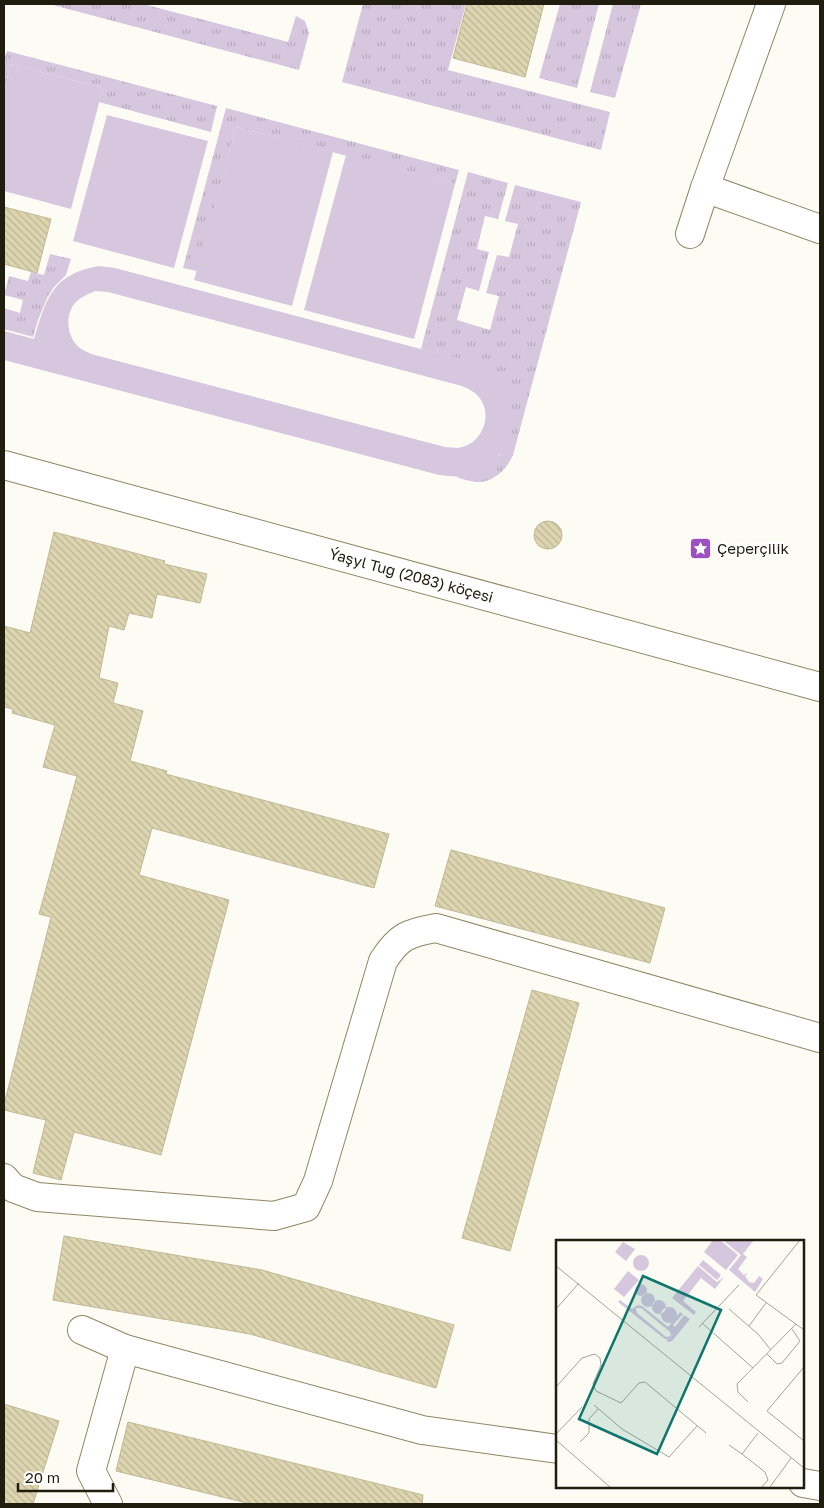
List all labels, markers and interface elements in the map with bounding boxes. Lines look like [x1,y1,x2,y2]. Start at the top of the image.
place icon: Çeperçilik [689,537,713,561]
place label: Çeperçilik [717,539,790,557]
street label: Ýaşyl Tug (2083) köçesi [328,544,495,606]
inset map [556,1240,804,1488]
scale bar [18,1460,112,1492]
text: 20 m [25,1468,60,1486]

